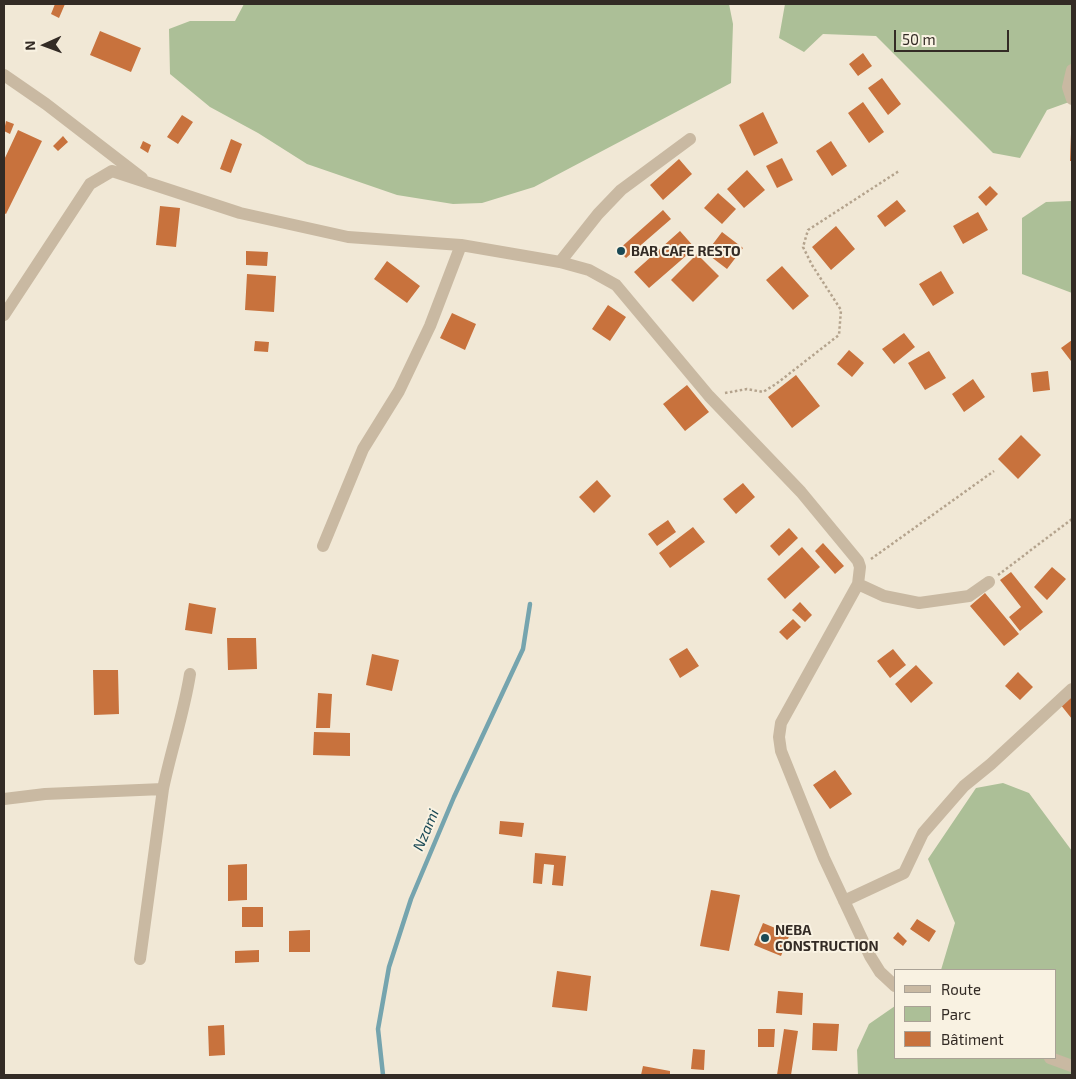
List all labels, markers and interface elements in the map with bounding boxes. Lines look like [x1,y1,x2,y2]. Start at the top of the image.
north arrow [20,20,70,70]
scale bar [896,20,1011,52]
text: 50 m [902,30,936,48]
text: N [21,40,38,51]
place label: BAR CAFE RESTO [631,243,741,259]
marker: BAR CAFE RESTO [615,245,627,257]
water label: Nzami [409,806,443,854]
place label: NEBA CONSTRUCTION [775,922,879,954]
marker: NEBA CONSTRUCTION [759,932,771,944]
legend [894,969,1056,1059]
text: Route [941,980,981,998]
text: Parc [941,1005,971,1023]
text: Bâtiment [941,1030,1004,1048]

